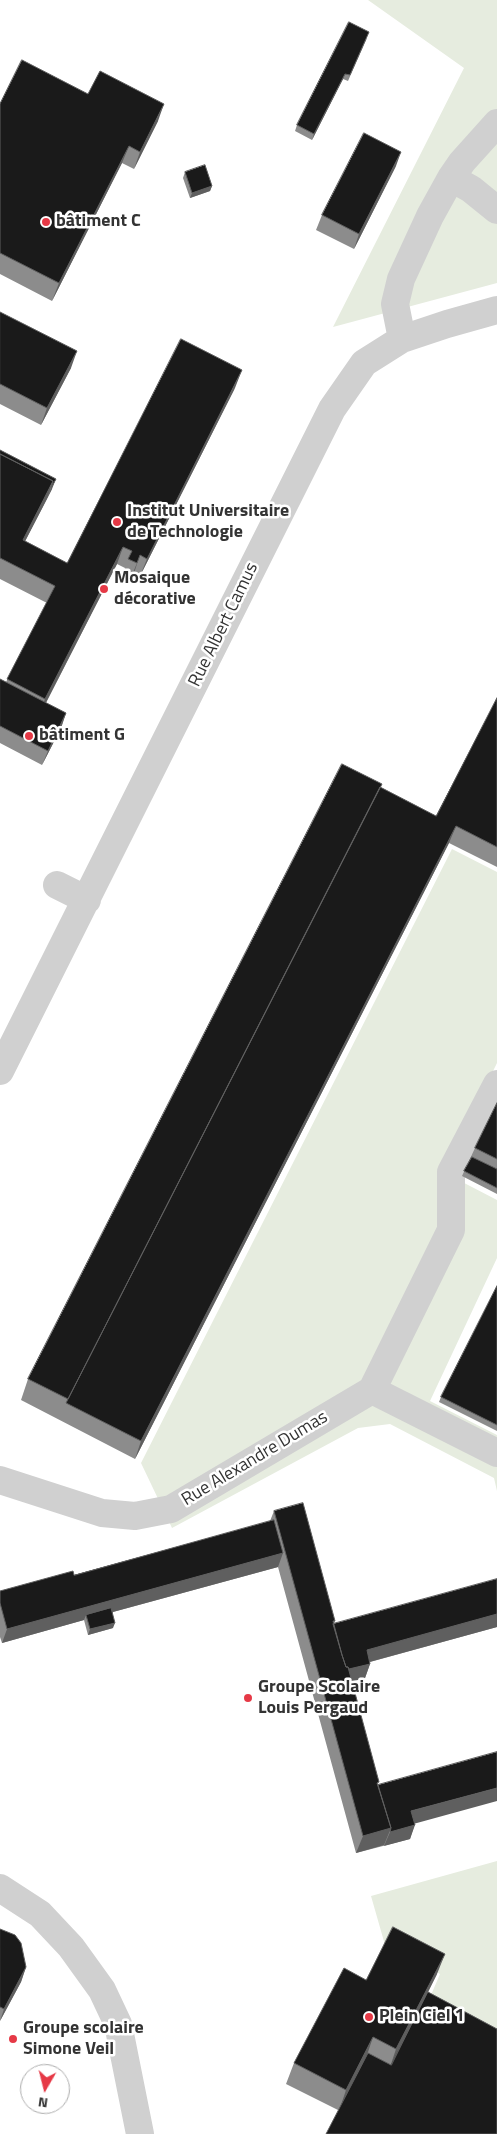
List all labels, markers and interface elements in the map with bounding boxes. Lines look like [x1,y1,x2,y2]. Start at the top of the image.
place label: bâtiment C [56,211,141,233]
marker: bâtiment C [40,216,52,228]
place label: Institut Universitaire de Technologie [127,501,289,544]
marker: Institut Universitaire de Technologie [111,516,123,528]
street label: Rue Albert Camus [185,559,263,691]
place label: Mosaique décorative [114,568,196,610]
marker: Mosaique décorative [98,583,110,595]
place label: bâtiment G [39,725,125,747]
marker: bâtiment G [23,730,35,742]
street label: Rue Alexandre Dumas [178,1407,332,1511]
place label: Groupe Scolaire Louis Pergaud [258,1677,380,1720]
marker: Groupe Scolaire Louis Pergaud [242,1692,254,1704]
place label: Plein Ciel 1 [379,2006,465,2028]
marker: Plein Ciel 1 [363,2011,375,2023]
place label: Groupe scolaire Simone Veil [23,2018,144,2060]
marker: Groupe scolaire Simone Veil [7,2033,19,2045]
north arrow [20,2064,70,2114]
text: N [37,2092,49,2114]

